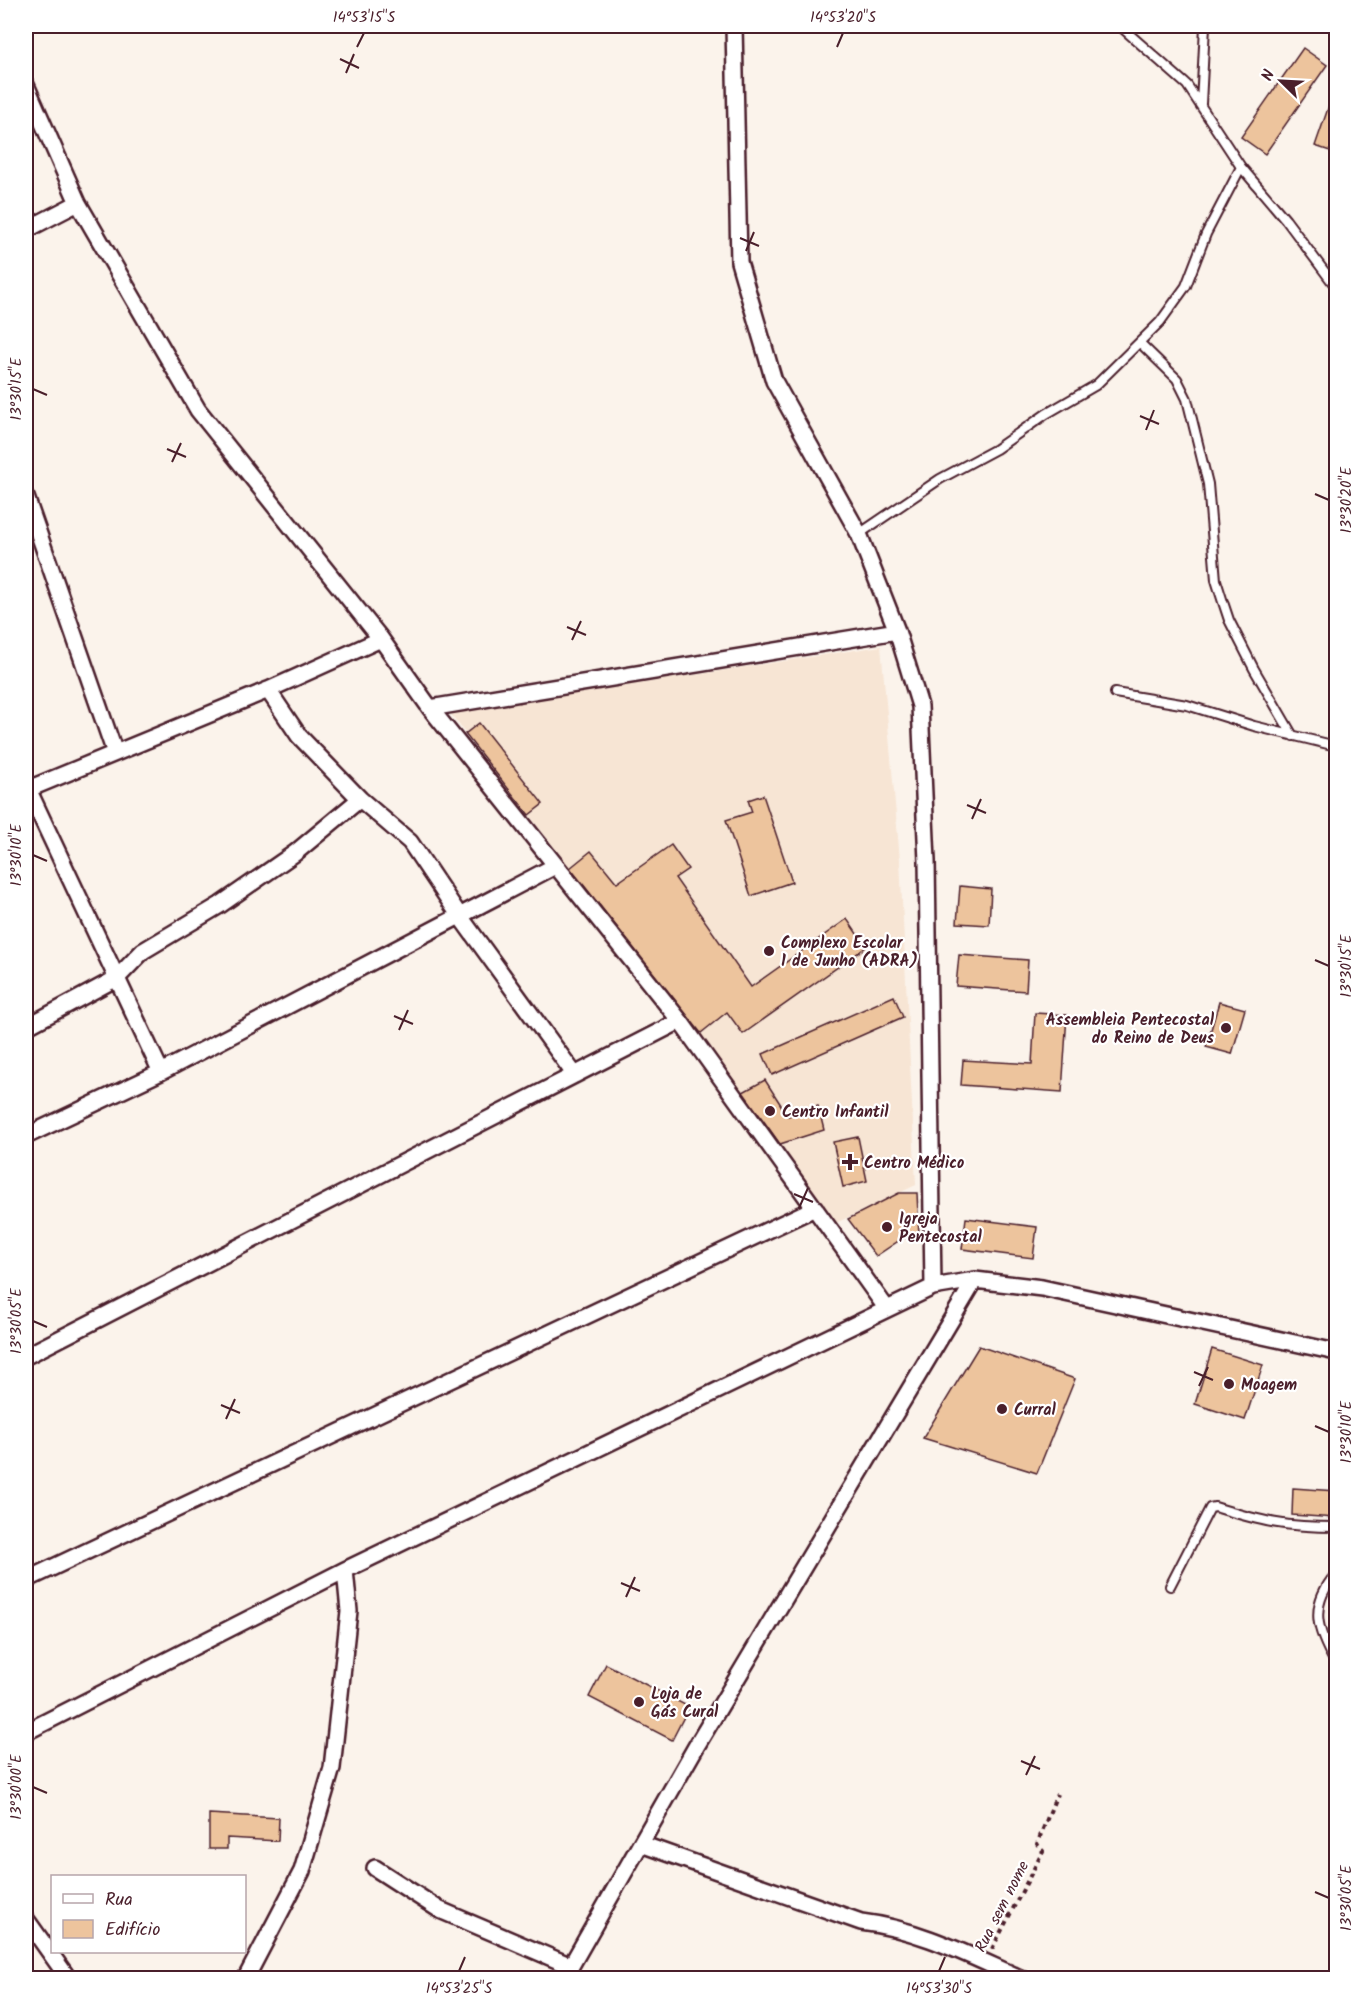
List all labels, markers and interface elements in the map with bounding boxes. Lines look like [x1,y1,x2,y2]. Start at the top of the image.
text: 14°53'15"S [333,6,395,30]
text: 14°53'20"S [810,6,876,30]
north arrow [1251,51,1311,111]
text: N [1255,66,1282,85]
text: 13°30'15"E [5,356,29,421]
text: 13°30'20"E [1335,466,1359,533]
text: 13°30'10"E [5,823,29,886]
place label: Complexo Escolar 1 de Junho (ADRA) [781,931,918,974]
text: 13°30'15"E [1335,933,1359,998]
marker: Complexo Escolar 1 de Junho (ADRA) [762,944,776,958]
place label: Assembleia Pentecostal do Reino de Deus [1046,1008,1215,1051]
marker: Assembleia Pentecostal do Reino de Deus [1219,1021,1233,1035]
place label: Centro Infantil [782,1100,889,1125]
marker: Centro Infantil [763,1104,777,1118]
place label: Centro Médico [864,1151,964,1176]
marker: Centro Médico [841,1153,859,1171]
place label: Igreja Pentecostal [899,1207,982,1250]
marker: Igreja Pentecostal [880,1220,894,1234]
text: 13°30'05"E [5,1287,29,1354]
place label: Moagem [1241,1373,1297,1398]
marker: Moagem [1222,1377,1236,1391]
place label: Curral [1014,1398,1056,1423]
text: 13°30'10"E [1335,1400,1359,1463]
marker: Curral [995,1402,1009,1416]
place label: Loja de Gás Cural [651,1682,719,1725]
marker: Loja de Gás Cural [632,1695,646,1709]
text: 13°30'00"E [5,1753,29,1820]
street label: Rua sem nome [969,1857,1036,1957]
text: 13°30'05"E [1335,1864,1359,1931]
legend [51,1875,246,1953]
text: Rua [105,1886,133,1915]
text: Edifício [105,1916,160,1945]
text: 14°53'25"S [426,1977,492,2001]
text: 14°53'30"S [906,1977,972,2001]

